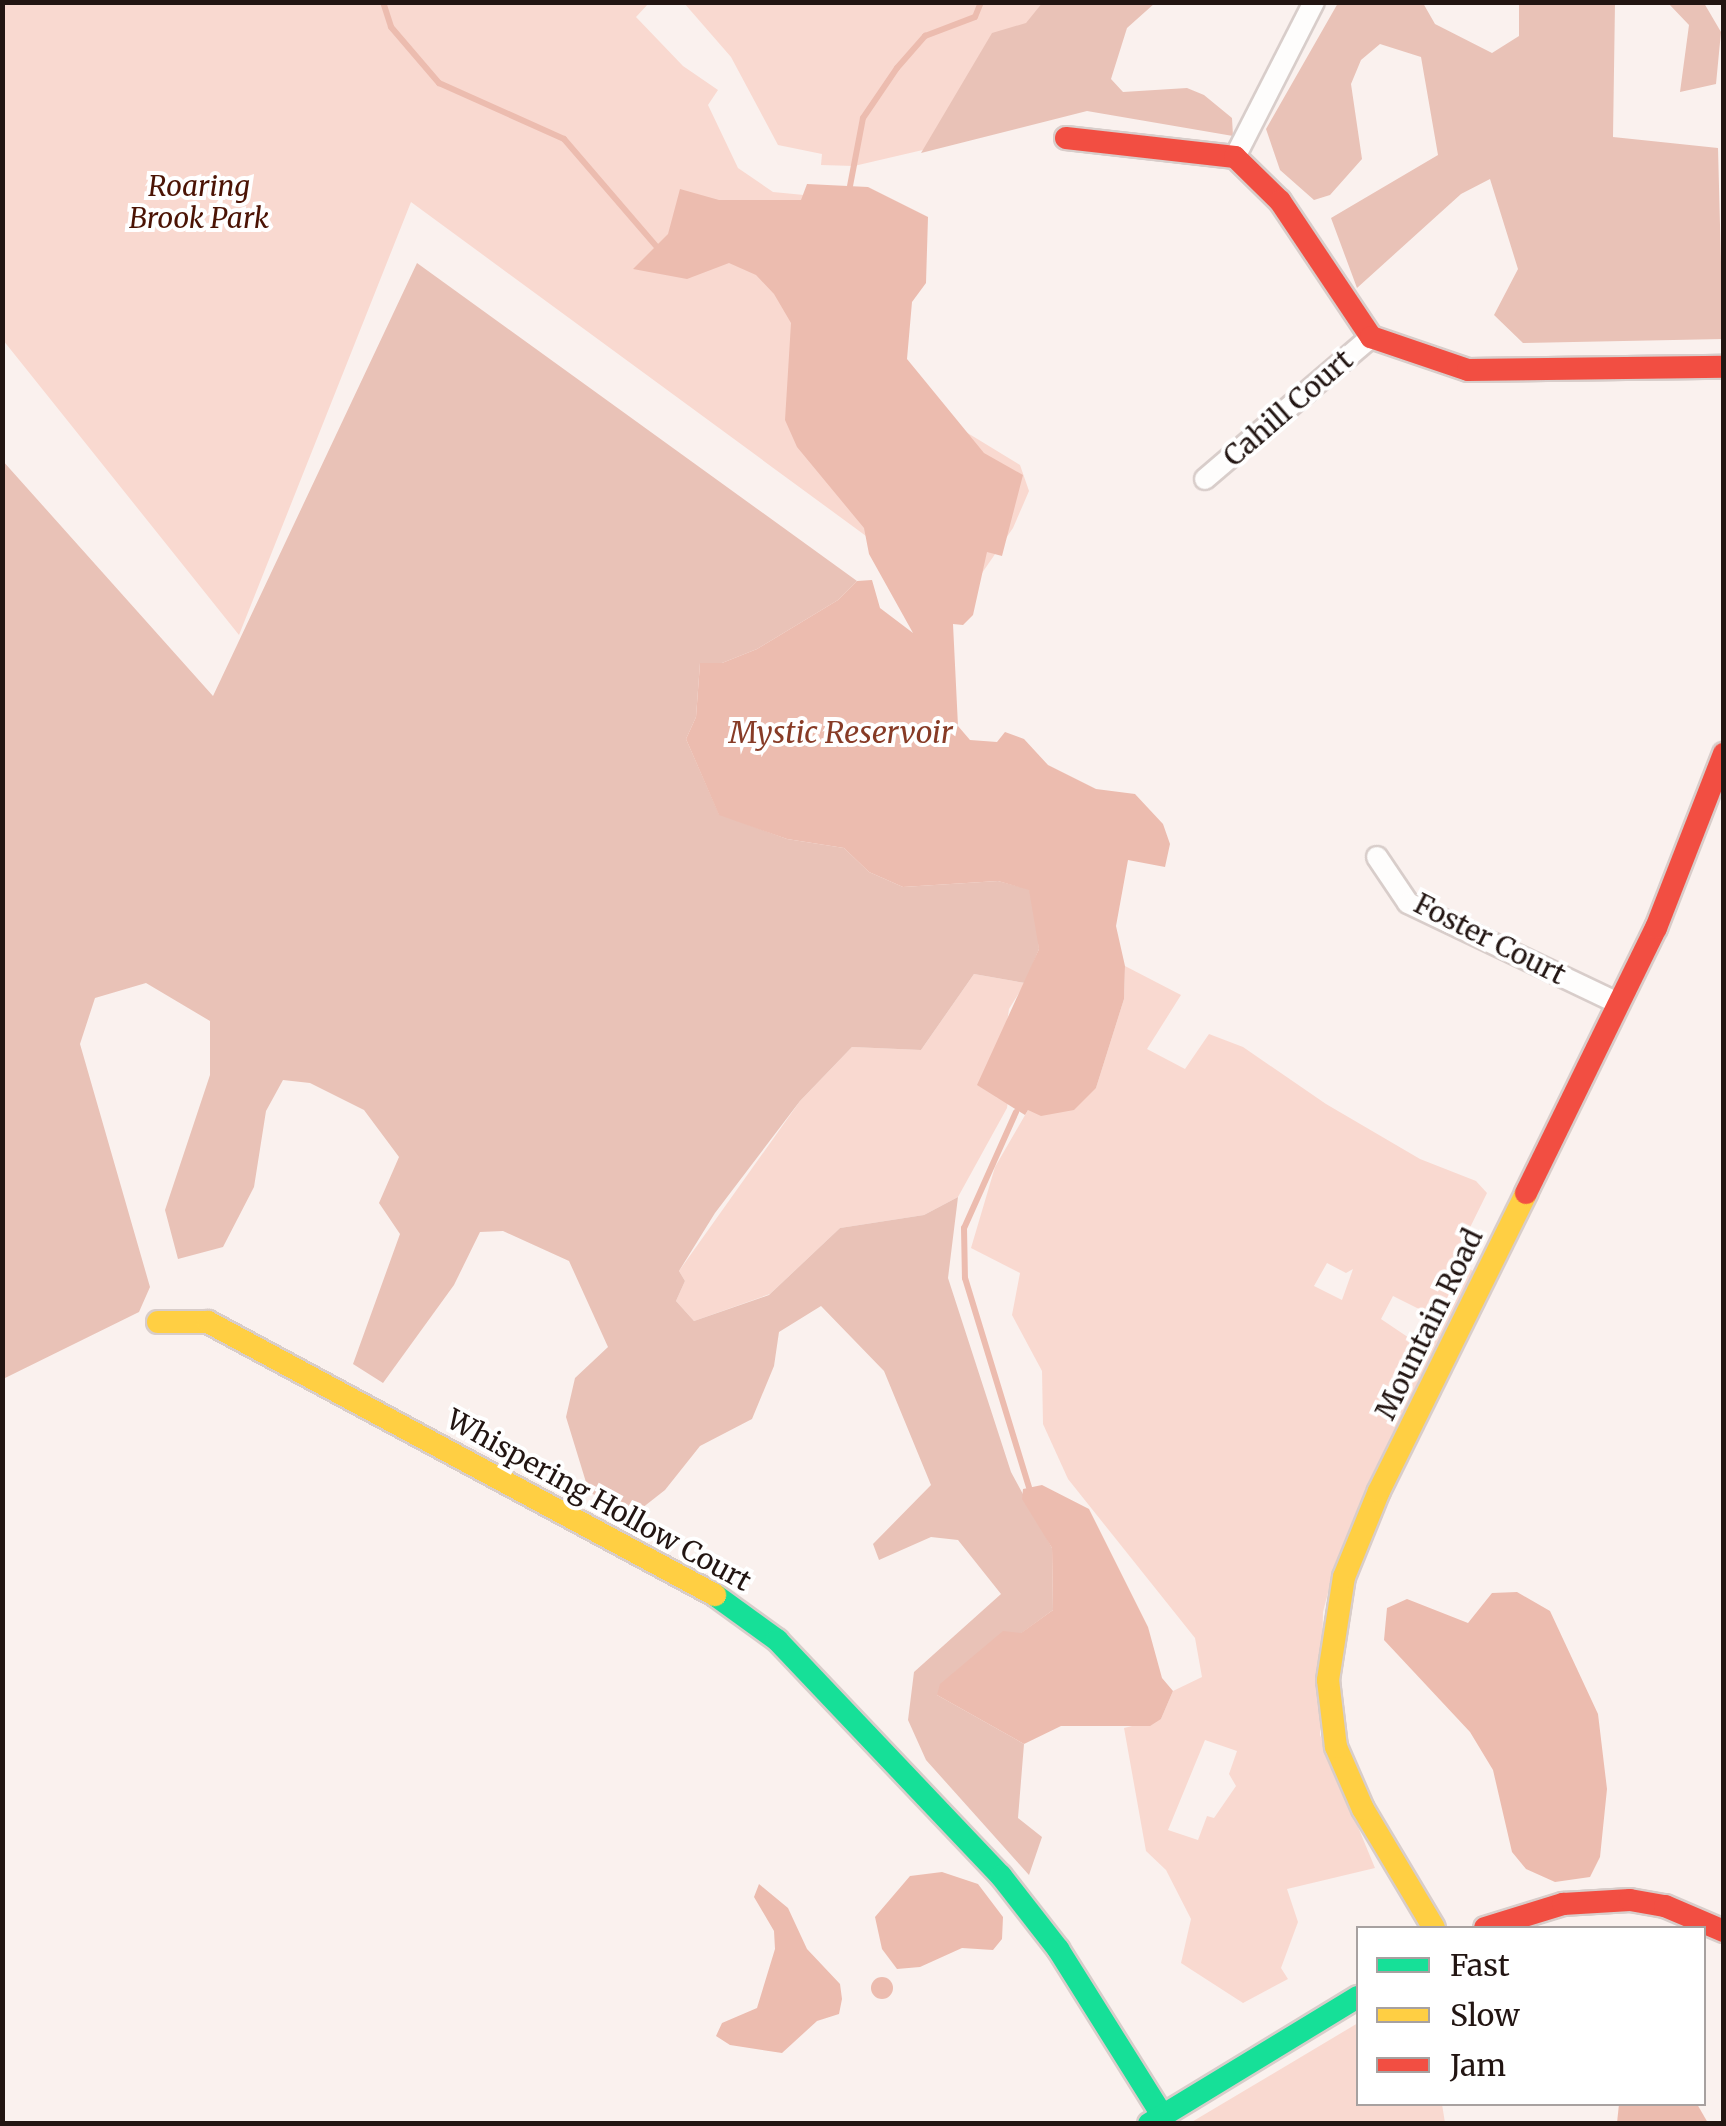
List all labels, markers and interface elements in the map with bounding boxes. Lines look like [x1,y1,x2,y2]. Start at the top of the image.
park label: Roaring Brook Park [129,169,269,235]
street label: Cahill Court [1217,343,1359,473]
water label: Mystic Reservoir [729,714,953,750]
street label: Foster Court [1409,886,1571,992]
street label: Mountain Road [1368,1223,1490,1425]
street label: Whispering Hollow Court [441,1402,757,1598]
legend [1356,1926,1706,2106]
text: Fast [1450,1946,1510,1984]
text: Slow [1450,1996,1520,2034]
text: Jam [1450,2046,1506,2084]

